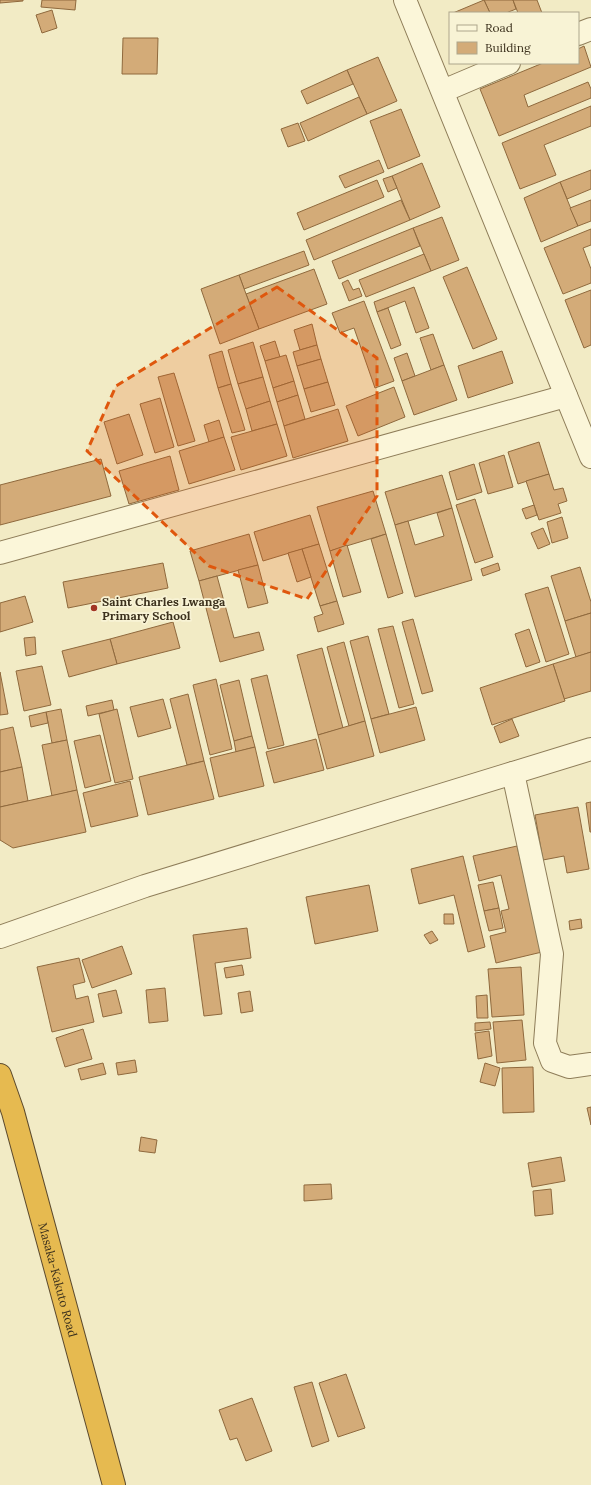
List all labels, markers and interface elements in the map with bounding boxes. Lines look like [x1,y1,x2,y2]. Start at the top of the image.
legend [449,12,579,64]
text: Road [485,20,513,35]
text: Building [485,40,531,55]
place label: Saint Charles Lwanga Primary School [102,594,226,623]
marker: Saint Charles Lwanga Primary School [89,603,99,613]
street label: Masaka-Kakuto Road [36,1221,81,1339]

